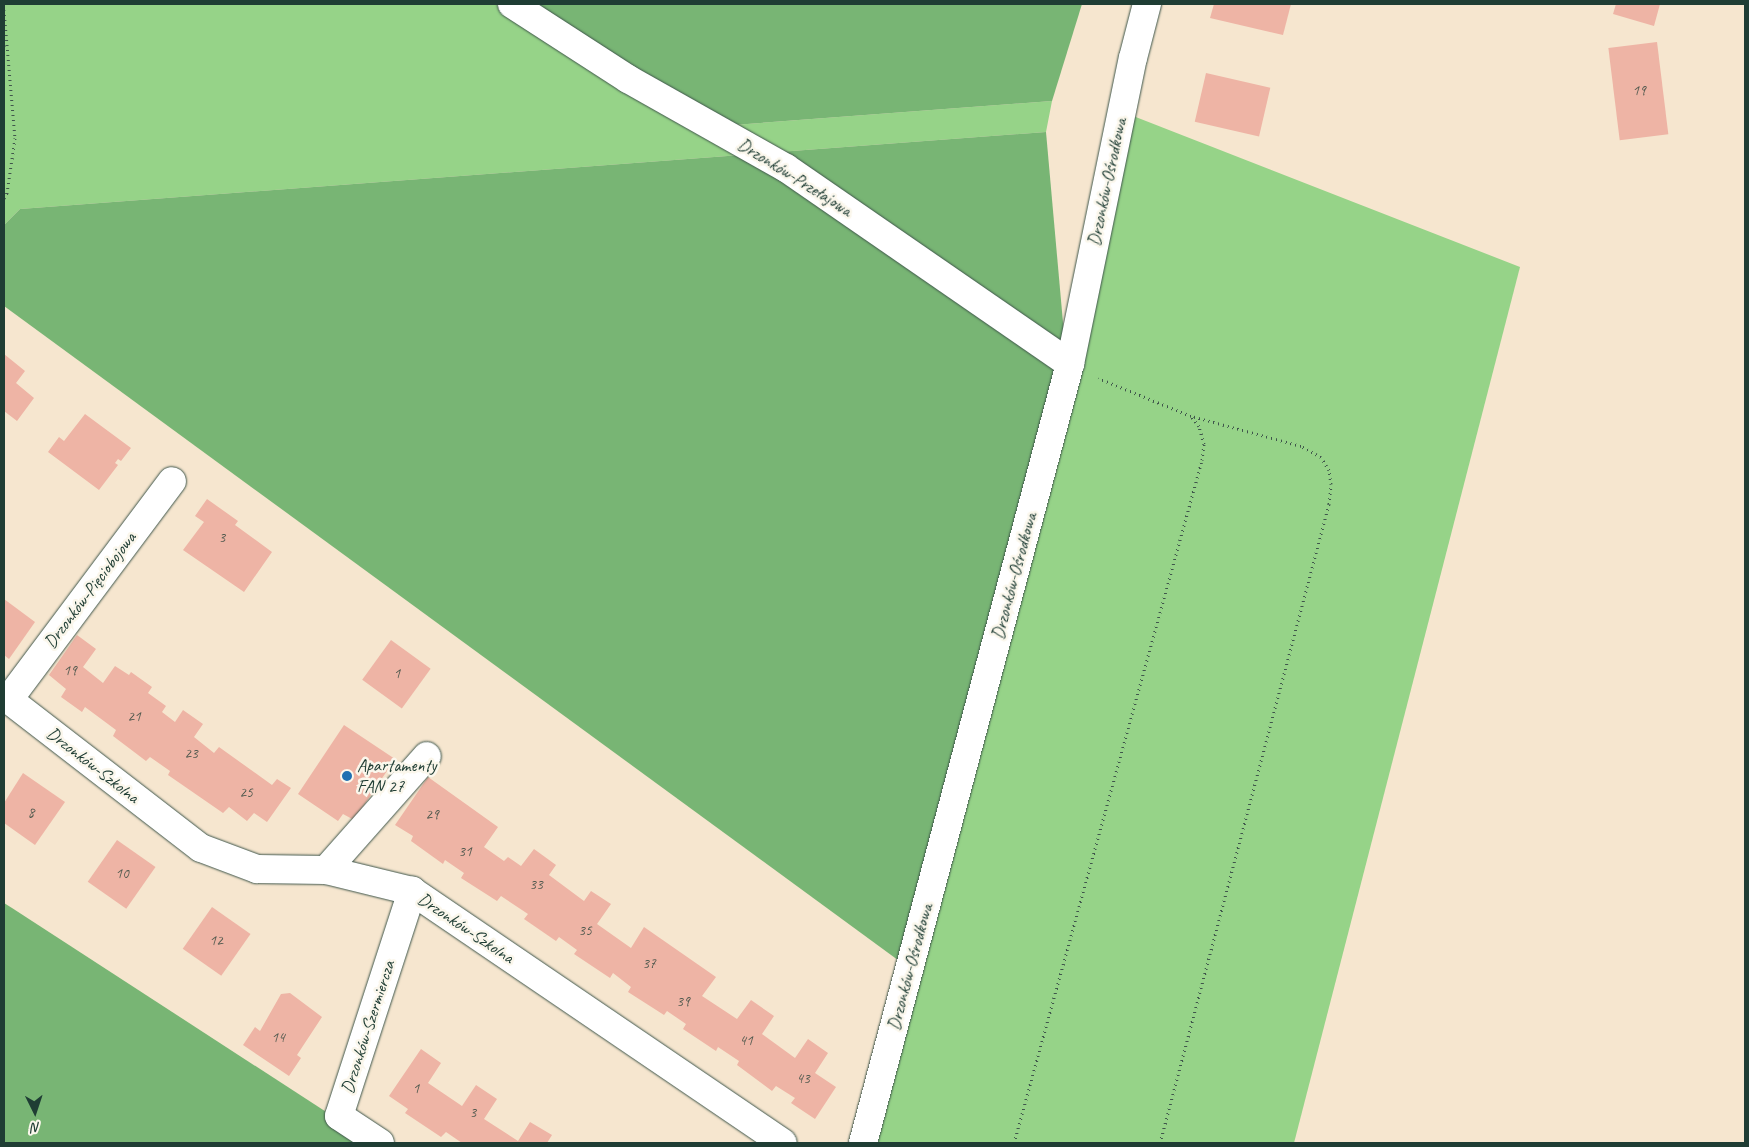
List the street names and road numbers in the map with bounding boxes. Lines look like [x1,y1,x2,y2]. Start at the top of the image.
street label: Drzonków-Ośrodkowa [1083,116,1131,248]
street label: Drzonków-Przełajowa [734,133,856,221]
street label: Drzonków-Ośrodkowa [987,510,1041,642]
street label: Drzonków-Pięciobojowa [39,528,141,652]
street label: Drzonków-Szkolna [42,722,144,808]
street label: Drzonków-Szkolna [414,888,518,968]
street label: Drzonków-Ośrodkowa [883,901,937,1033]
street label: Drzonków-Szermiercza [336,958,400,1096]

